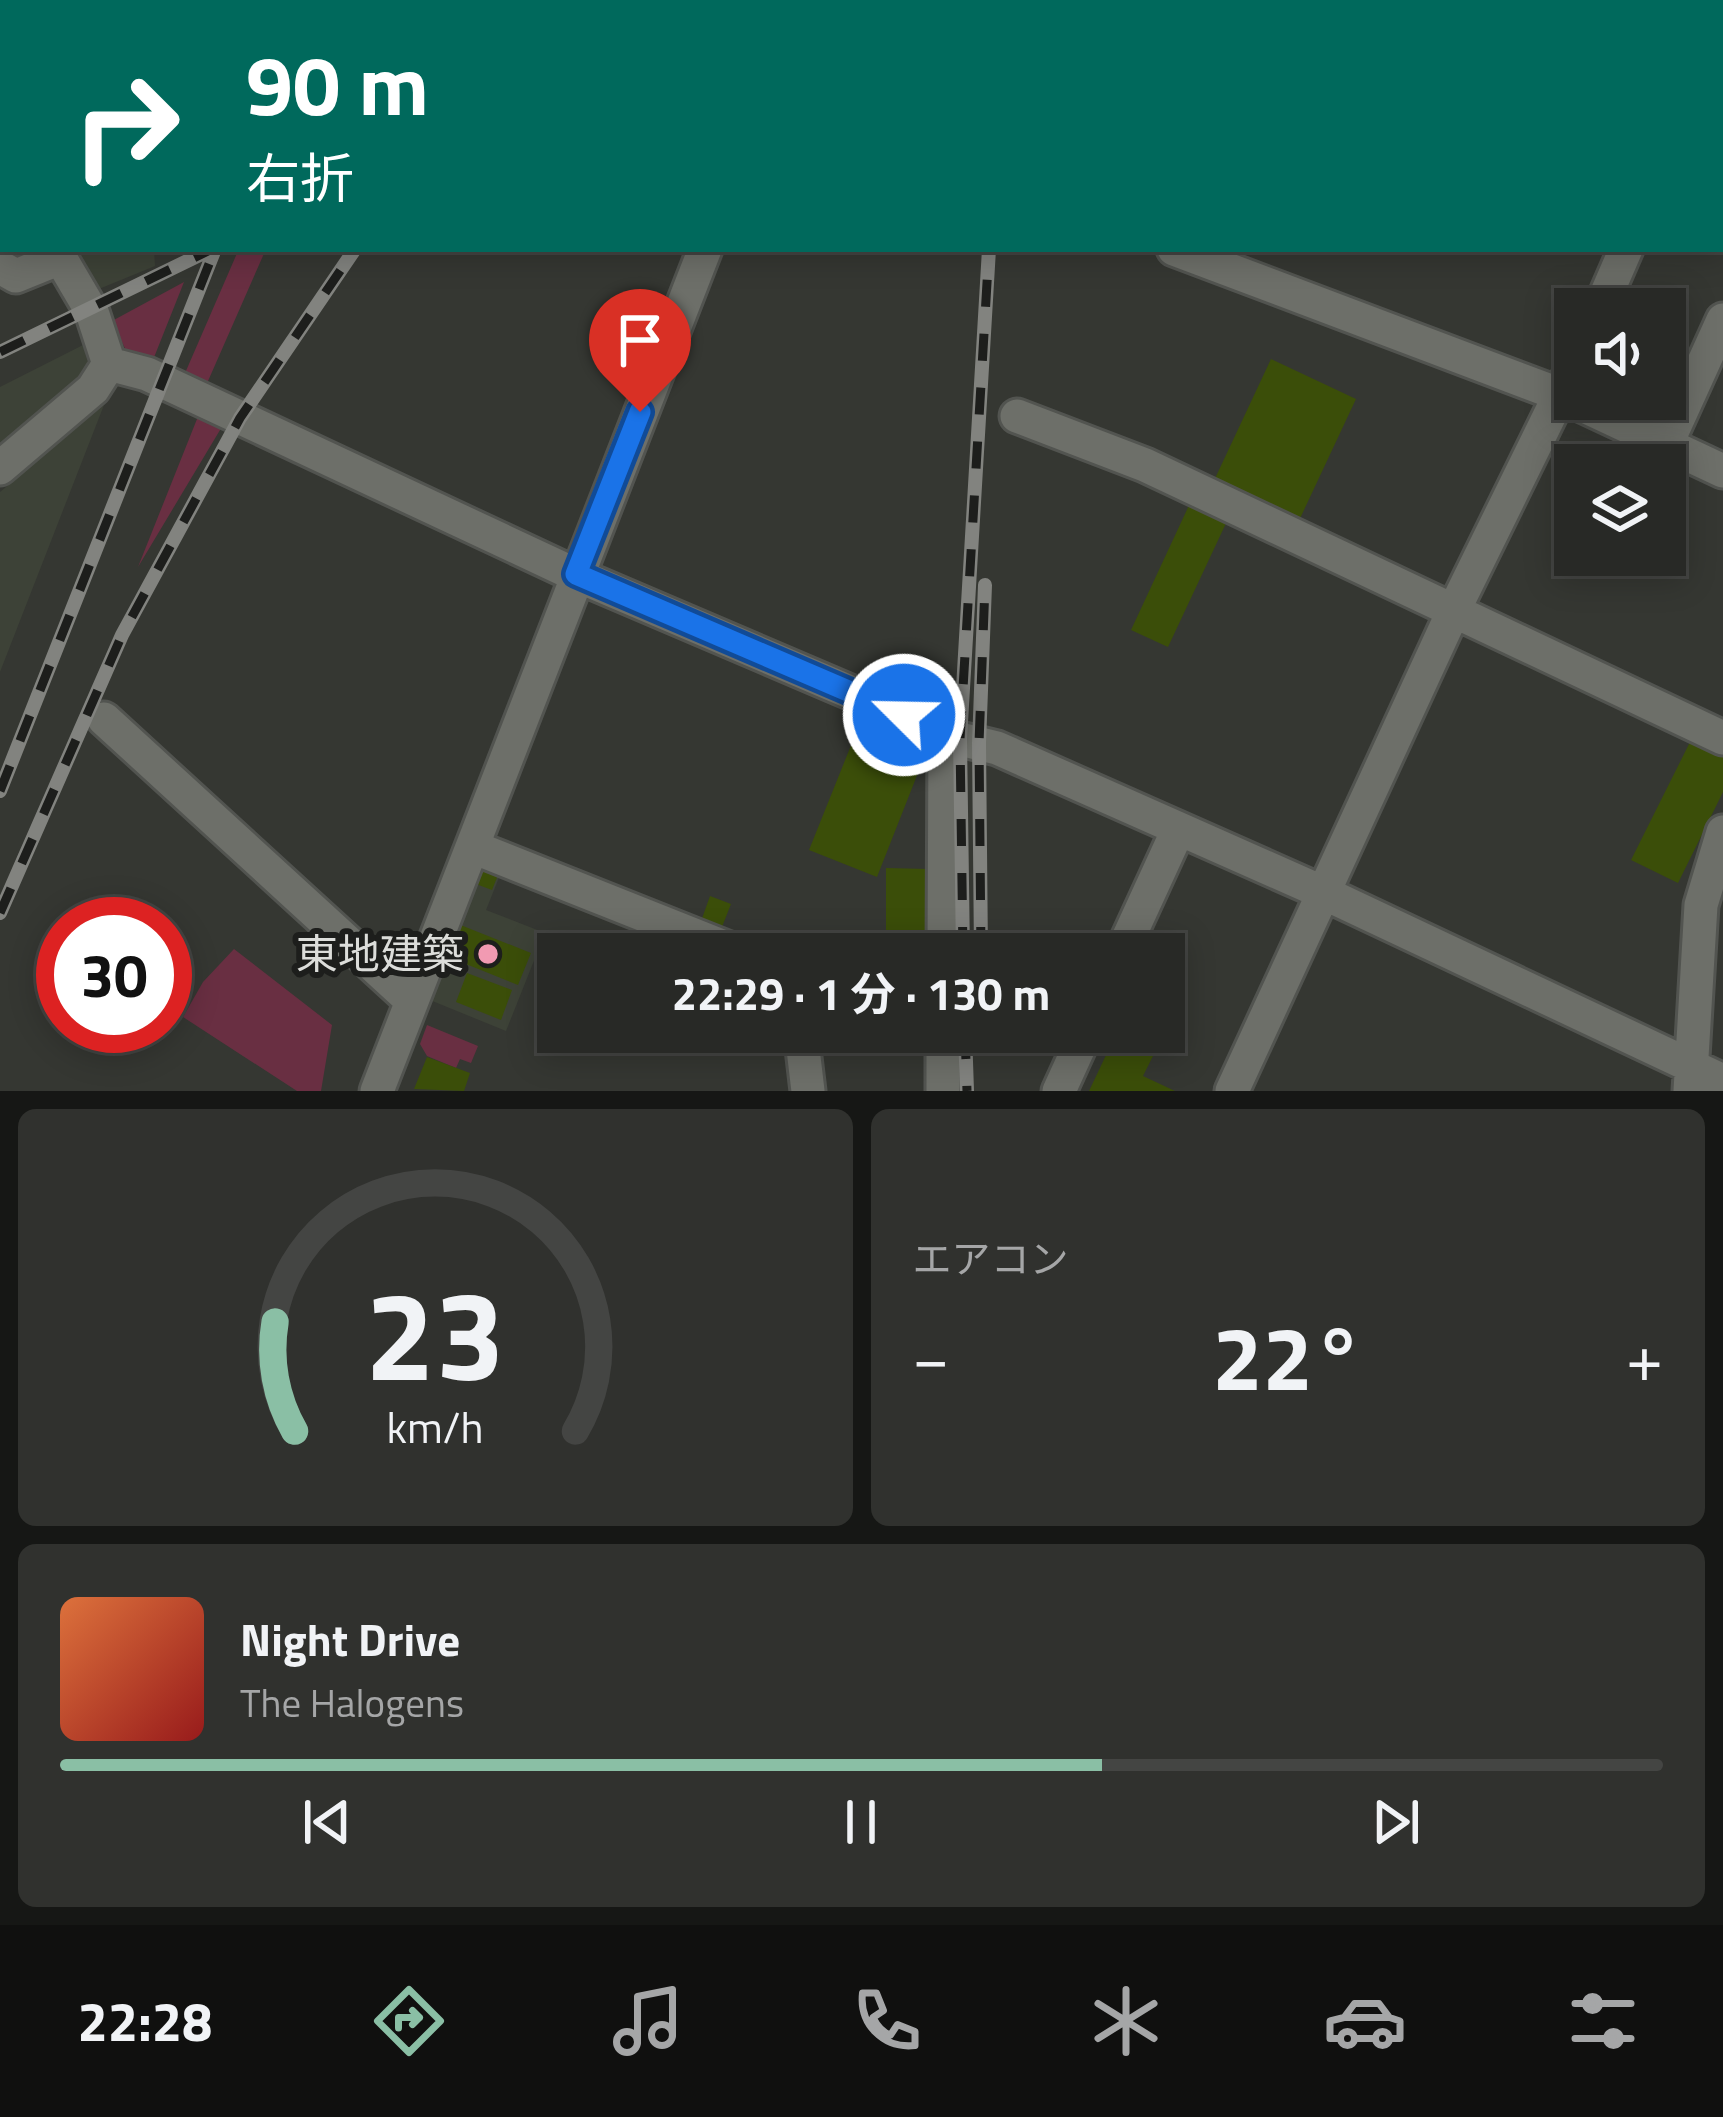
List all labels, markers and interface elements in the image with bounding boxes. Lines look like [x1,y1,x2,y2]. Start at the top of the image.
text: 90 m [246,20,429,148]
icon: right [48,48,204,204]
text: 右折 [246,137,354,219]
map controls [1554,288,1686,576]
button: sound [1554,288,1686,420]
pin [589,289,691,412]
icon: arrive [607,307,673,373]
button: layers [1554,444,1686,576]
position arrow [841,652,967,778]
speed limit sign: 30 [36,897,192,1053]
place label: 東地建築 [296,921,464,985]
marker: 東地建築 [475,941,501,967]
text: 22:29 · 1 分 · 130 m [672,959,1050,1027]
text: エアコン [913,1229,1069,1288]
text: 23 [365,1239,505,1428]
text: 22° [1212,1288,1363,1425]
text: − [913,1306,949,1407]
text: + [1626,1306,1663,1407]
text: km/h [387,1393,484,1459]
text: Night Drive [240,1605,460,1673]
text: The Halogens [240,1673,464,1732]
icon: previous [294,1789,360,1855]
icon: pause [828,1789,894,1855]
icon: next [1363,1789,1429,1855]
icon: directions [367,1979,451,2063]
icon: music [606,1979,690,2063]
icon: phone [845,1979,929,2063]
icon: climate [1084,1979,1168,2063]
icon: car [1323,1979,1407,2063]
icon: filters [1561,1979,1645,2063]
text: 22:28 [77,1980,212,2062]

